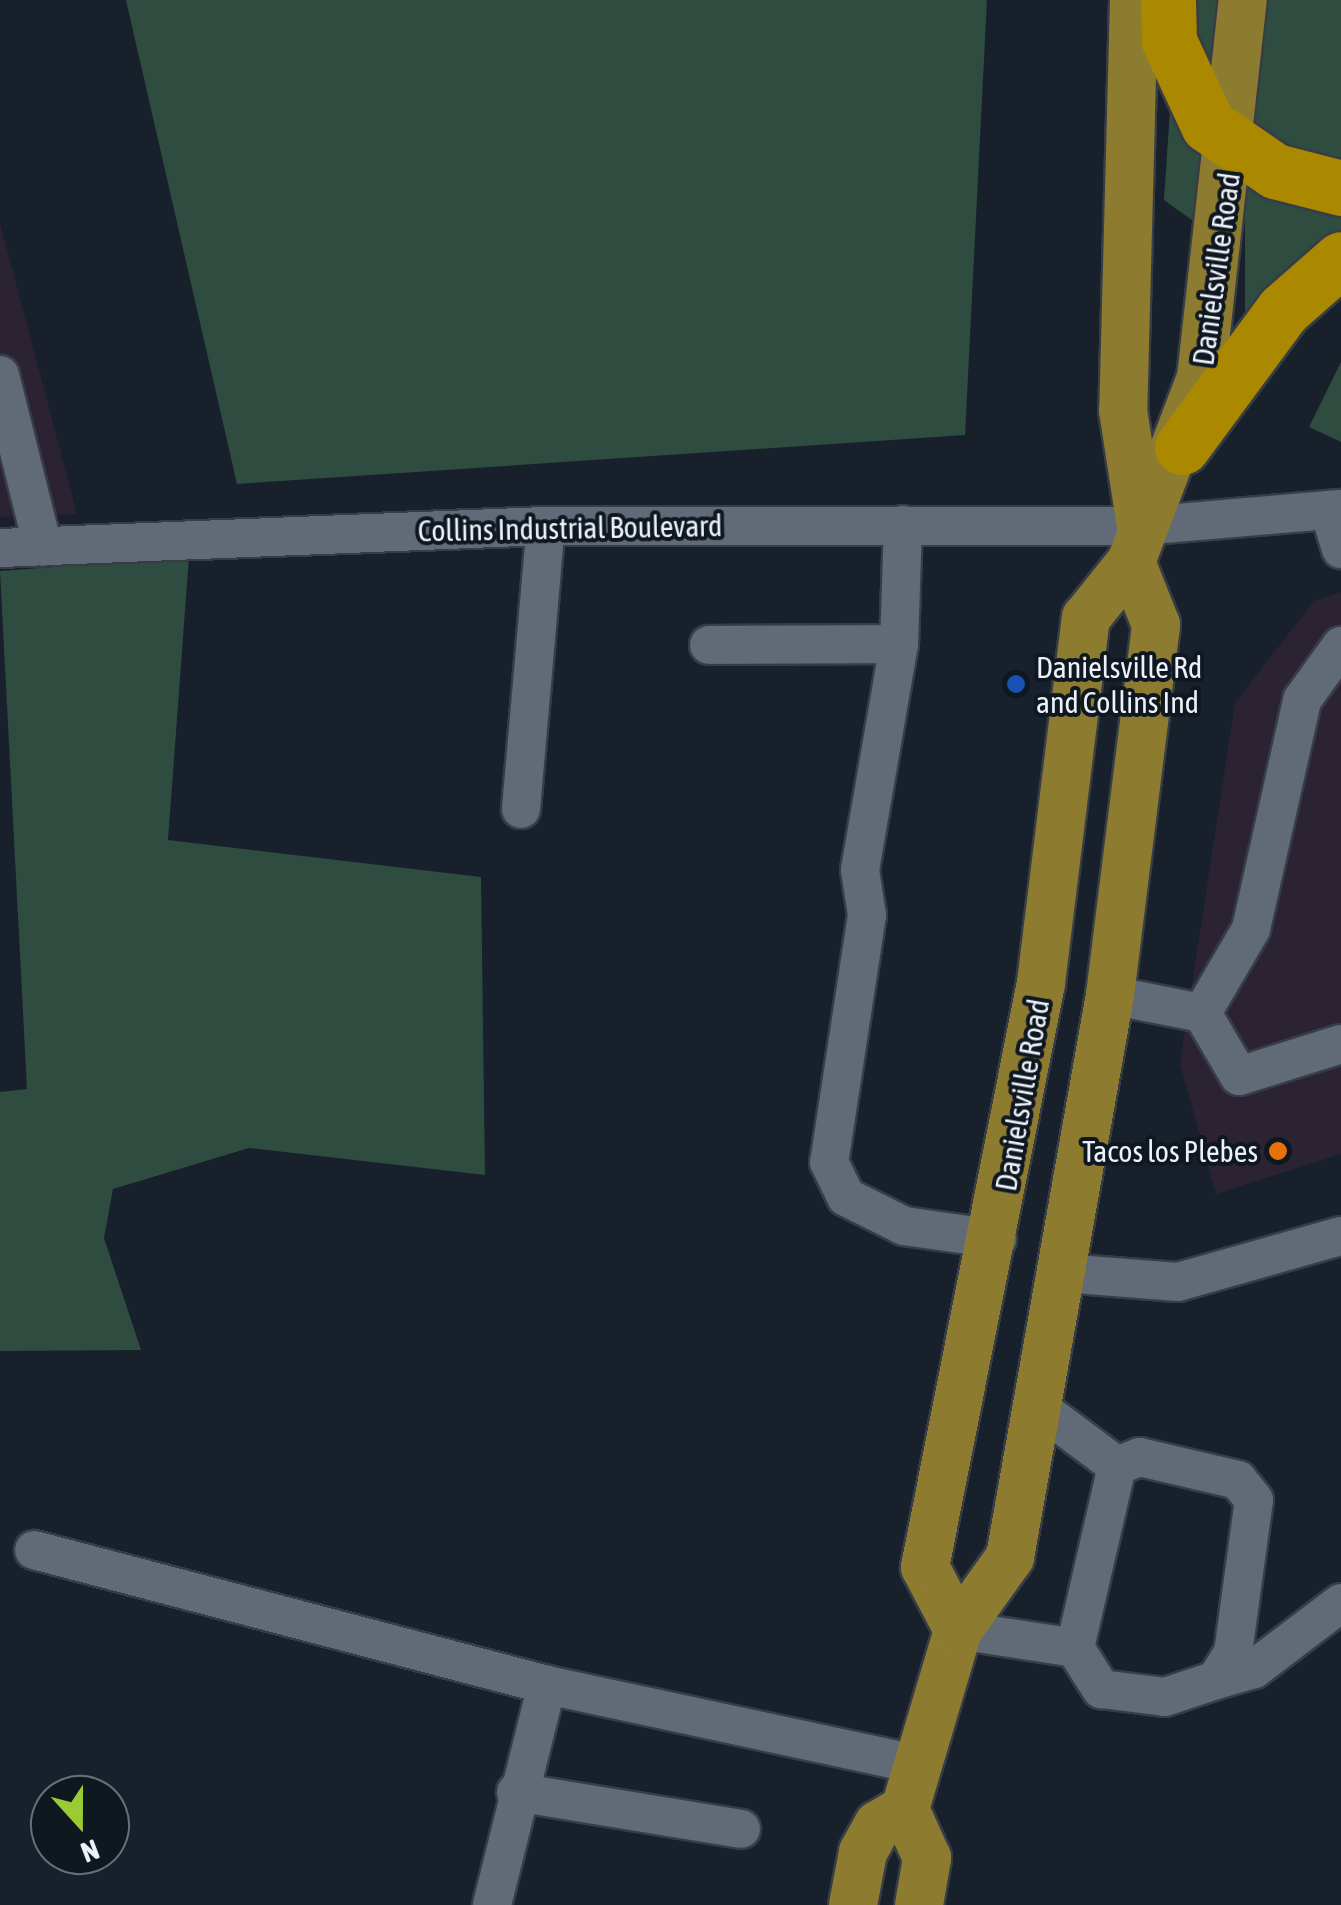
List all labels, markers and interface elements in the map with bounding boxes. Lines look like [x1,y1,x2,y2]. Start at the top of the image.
street label: Danielsville Road [1185,170,1247,368]
street label: Collins Industrial Boulevard [418,507,722,549]
place label: Danielsville Rd and Collins Ind [1036,649,1202,720]
marker: Danielsville Rd and Collins Ind [1005,673,1027,695]
street label: Danielsville Road [987,996,1057,1194]
place label: Tacos los Plebes [1082,1133,1258,1169]
marker: Tacos los Plebes [1267,1140,1289,1162]
north arrow [30,1775,130,1875]
text: N [77,1833,103,1869]

